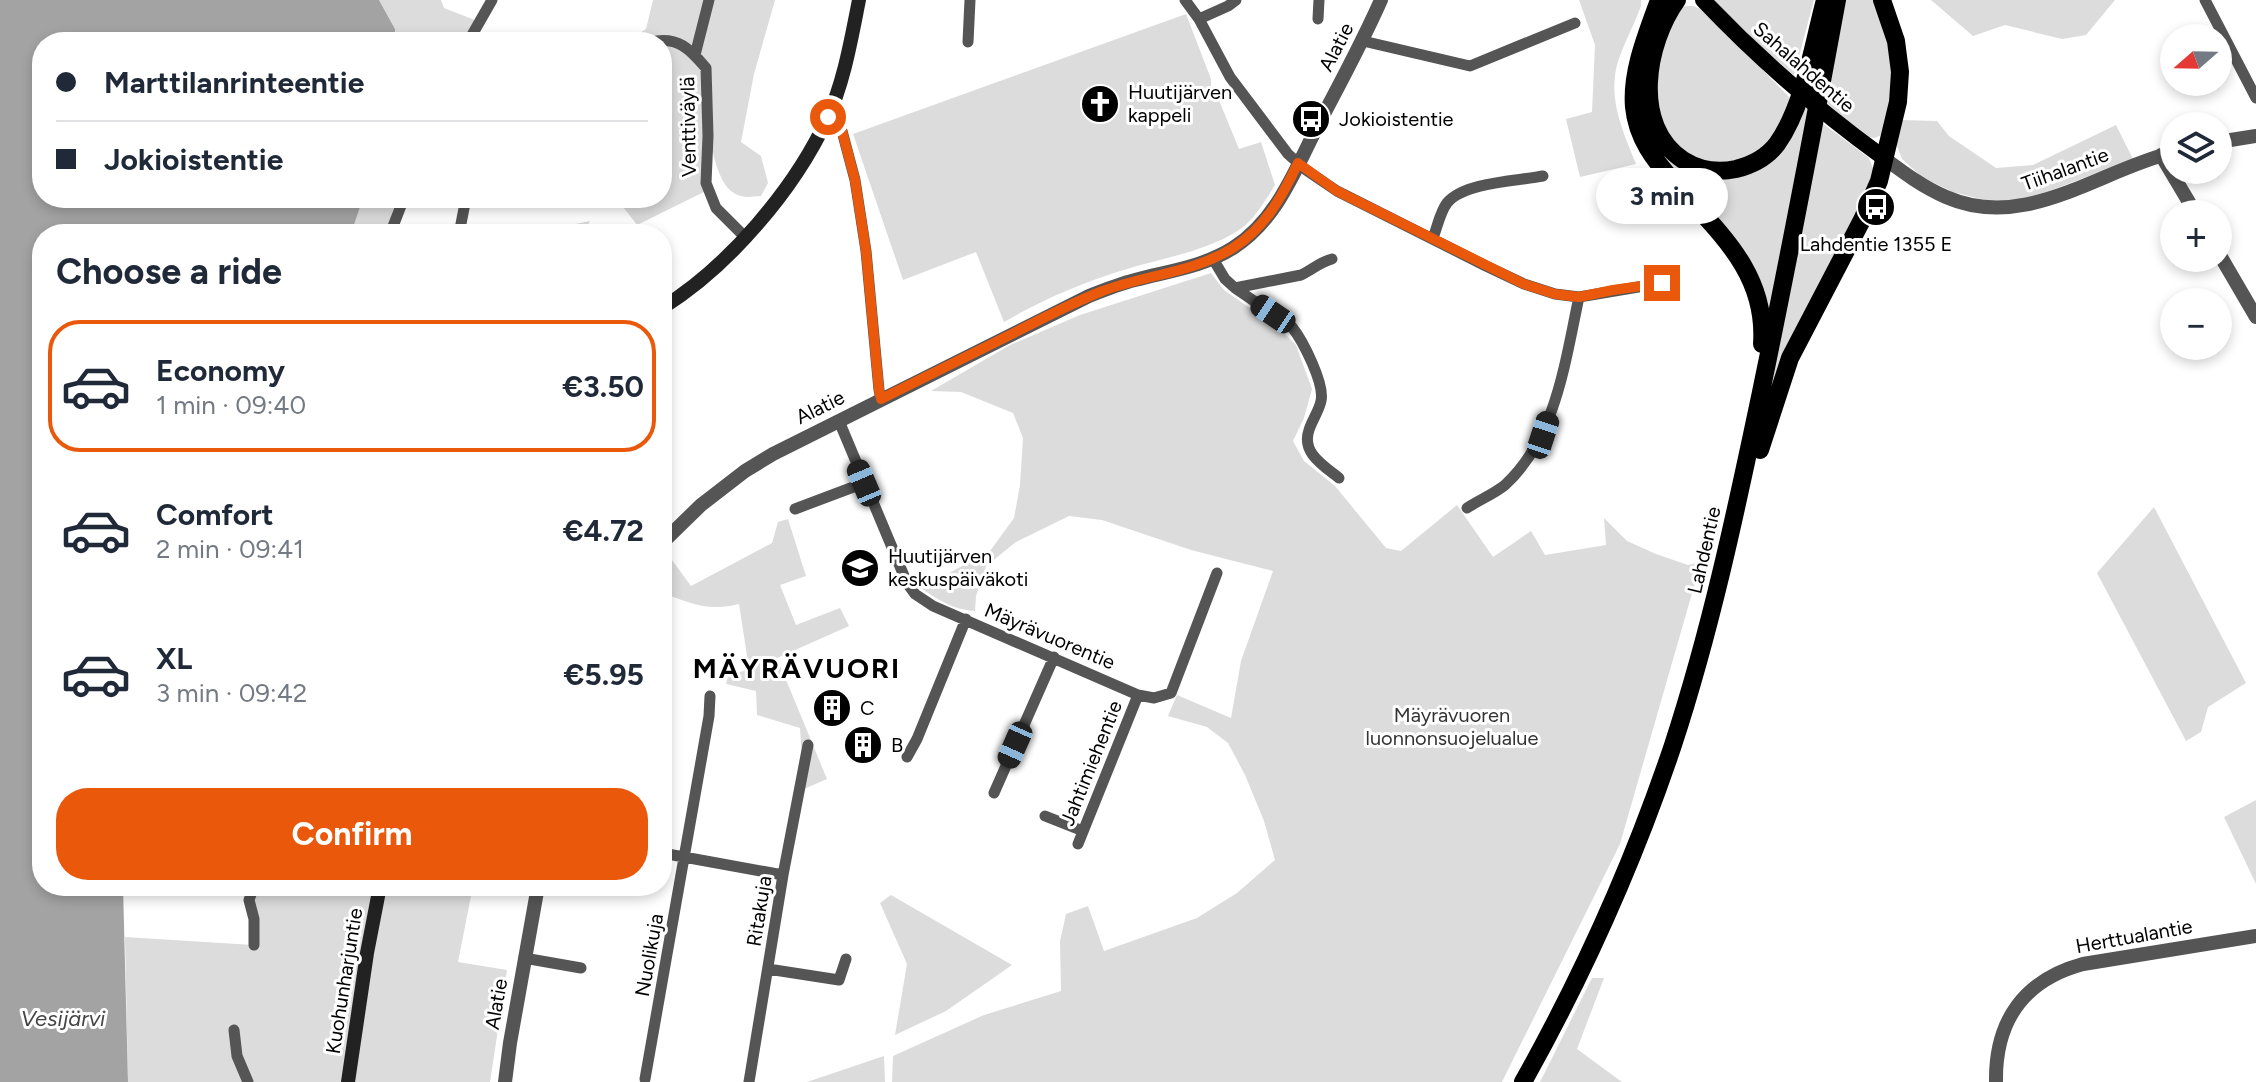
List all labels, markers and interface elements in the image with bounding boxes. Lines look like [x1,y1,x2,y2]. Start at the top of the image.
street label: Sahalahdentie [1748,16,1860,118]
street label: Alatie [1314,19,1358,75]
north arrow [2160,24,2232,96]
map controls [2160,24,2232,360]
text: Marttilanrinteentie [104,64,364,101]
street label: Venttiväylä [675,77,701,177]
place label: Huutijärven kappeli [1128,80,1232,127]
church icon: Huutijärven kappeli [1079,83,1121,125]
bus stop icon: Jokioistentie [1290,98,1332,140]
route start [810,99,846,135]
place label: Jokioistentie [1339,107,1454,131]
button: layers [2160,112,2232,184]
text: Jokioistentie [104,141,283,178]
street label: Tiihalantie [2018,142,2112,196]
callout: 3 min [1596,167,1728,223]
text: 3 min [1630,180,1694,212]
bus stop icon: Lahdentie 1355 E [1855,186,1897,228]
button: + [2160,200,2232,272]
place label: Lahdentie 1355 E [1800,232,1952,256]
text: Choose a ride [56,250,282,293]
route end [1644,265,1680,301]
button: − [2160,288,2232,360]
car [1246,291,1300,337]
icon: car [60,350,132,422]
text: Economy [156,352,285,389]
text: €3.50 [562,368,644,405]
street label: Alatie [792,385,848,429]
text: 1 min · 09:40 [156,389,306,421]
car [1524,408,1562,462]
car [844,456,884,510]
icon: car [60,494,132,566]
text: Comfort [156,496,274,533]
street label: Lahdentie [1682,504,1726,596]
text: €4.72 [563,512,644,549]
text: 2 min · 09:41 [156,533,304,565]
place label: Huutijärven keskuspäiväkoti [888,544,1028,591]
school or university icon: Huutijärven keskuspäiväkoti [839,547,881,589]
street label: Mäyrävuorentie [981,598,1119,674]
icon: car [60,638,132,710]
text: XL [156,640,192,677]
district label: MÄYRÄVUORI [693,651,901,685]
text: €5.95 [563,656,644,693]
text: 3 min · 09:42 [156,677,307,709]
building icon: C [811,687,853,729]
place label: C [860,696,874,720]
street label: Jahtimiehentie [1055,697,1127,829]
park label: Mäyrävuoren luonnonsuojelualue [1366,703,1539,750]
car [994,718,1036,772]
building icon: B [842,724,884,766]
place label: B [891,733,903,757]
button: Confirm [56,788,648,880]
street label: Ritakuja [742,874,776,948]
street label: Kuohunharjuntie [321,906,367,1056]
street label: Nuolikuja [630,912,668,998]
street label: Herttualantie [2074,914,2194,958]
street label: Alatie [480,977,512,1031]
water label: Vesijärvi [21,1005,106,1032]

